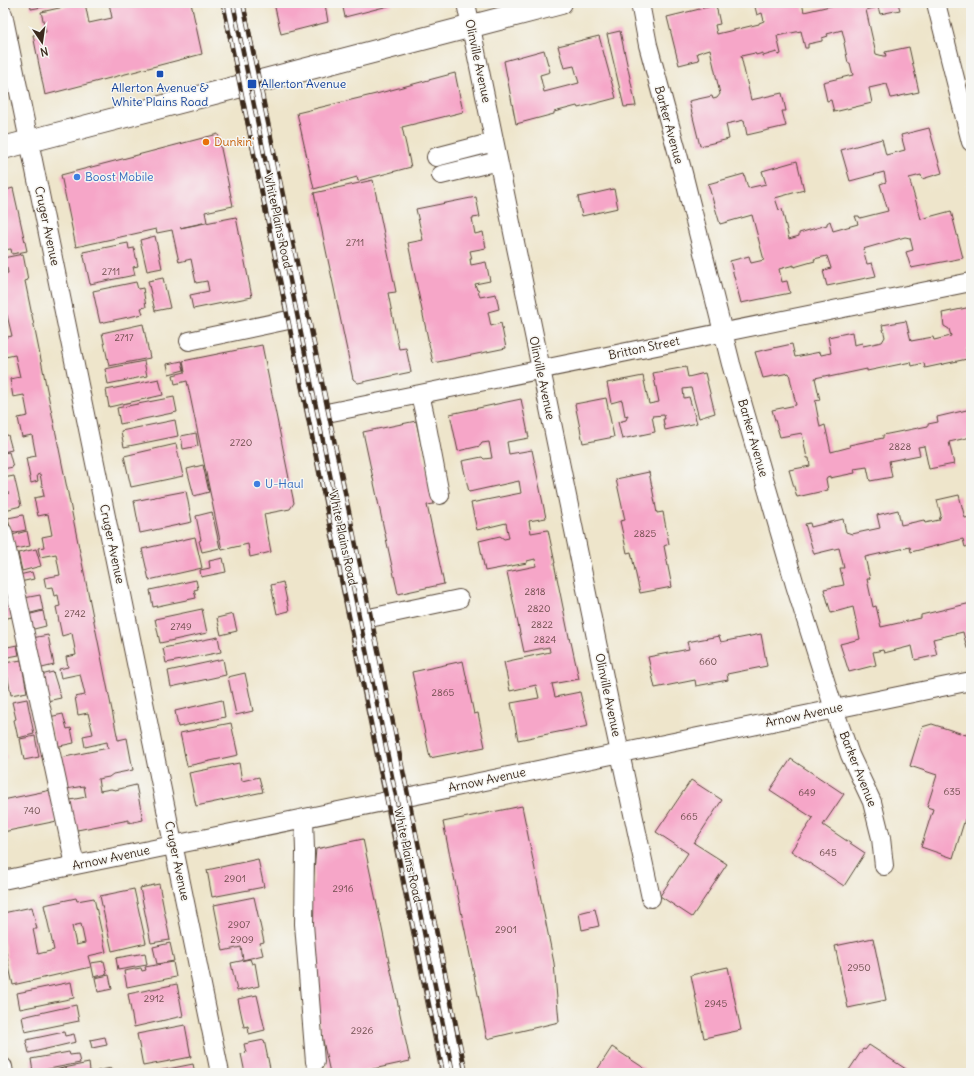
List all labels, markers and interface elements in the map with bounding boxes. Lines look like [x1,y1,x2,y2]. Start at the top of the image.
street label: Olinville Avenue [462,18,495,104]
north arrow [22,22,62,62]
text: N [39,44,50,59]
marker: Allerton Avenue & White Plains Road [155,69,165,79]
place label: Allerton Avenue [261,76,346,91]
marker: Allerton Avenue [246,78,258,90]
place label: Allerton Avenue & White Plains Road [111,80,209,109]
street label: Barker Avenue [652,84,687,165]
place label: Dunkin' [214,134,254,149]
marker: Dunkin' [201,137,211,147]
place label: Boost Mobile [85,169,154,184]
marker: Boost Mobile [72,172,82,182]
street label: White Plains Road [261,172,296,270]
street label: Cruger Avenue [32,185,63,267]
house number: 2711 [346,236,364,249]
house number: 2711 [102,265,120,278]
house number: 2717 [114,331,134,344]
street label: Britton Street [607,333,681,362]
street label: Olinville Avenue [526,335,559,421]
street label: Barker Avenue [735,397,772,478]
house number: 2720 [230,436,252,449]
house number: 2828 [889,440,911,453]
place label: U-Haul [265,476,303,491]
marker: U-Haul [252,479,262,489]
street label: White Plains Road [326,489,361,587]
street label: Cruger Avenue [97,503,128,585]
house number: 2825 [634,527,656,540]
house number: 2818 [525,585,546,598]
house number: 2820 [527,602,551,615]
house number: 2742 [64,607,86,620]
house number: 2822 [531,618,554,631]
house number: 2749 [170,620,192,633]
house number: 2824 [534,633,556,646]
street label: Olinville Avenue [592,652,625,738]
house number: 660 [699,655,717,668]
house number: 2865 [432,686,455,699]
street label: Arnow Avenue [764,699,844,730]
street label: Barker Avenue [837,729,880,809]
street label: Arnow Avenue [447,764,527,795]
house number: 635 [943,785,961,798]
house number: 649 [798,786,816,799]
house number: 740 [23,804,41,817]
street label: White Plains Road [391,806,426,904]
house number: 665 [680,810,698,823]
street label: Cruger Avenue [162,820,193,902]
street label: Arnow Avenue [71,842,151,873]
house number: 645 [819,846,837,859]
house number: 2901 [224,872,246,885]
house number: 2916 [333,882,354,895]
house number: 2907 [228,918,250,931]
house number: 2901 [495,923,517,936]
house number: 2909 [230,933,254,946]
house number: 2950 [847,961,871,974]
house number: 2912 [144,992,165,1005]
house number: 2945 [705,997,728,1010]
house number: 2926 [351,1024,373,1037]

